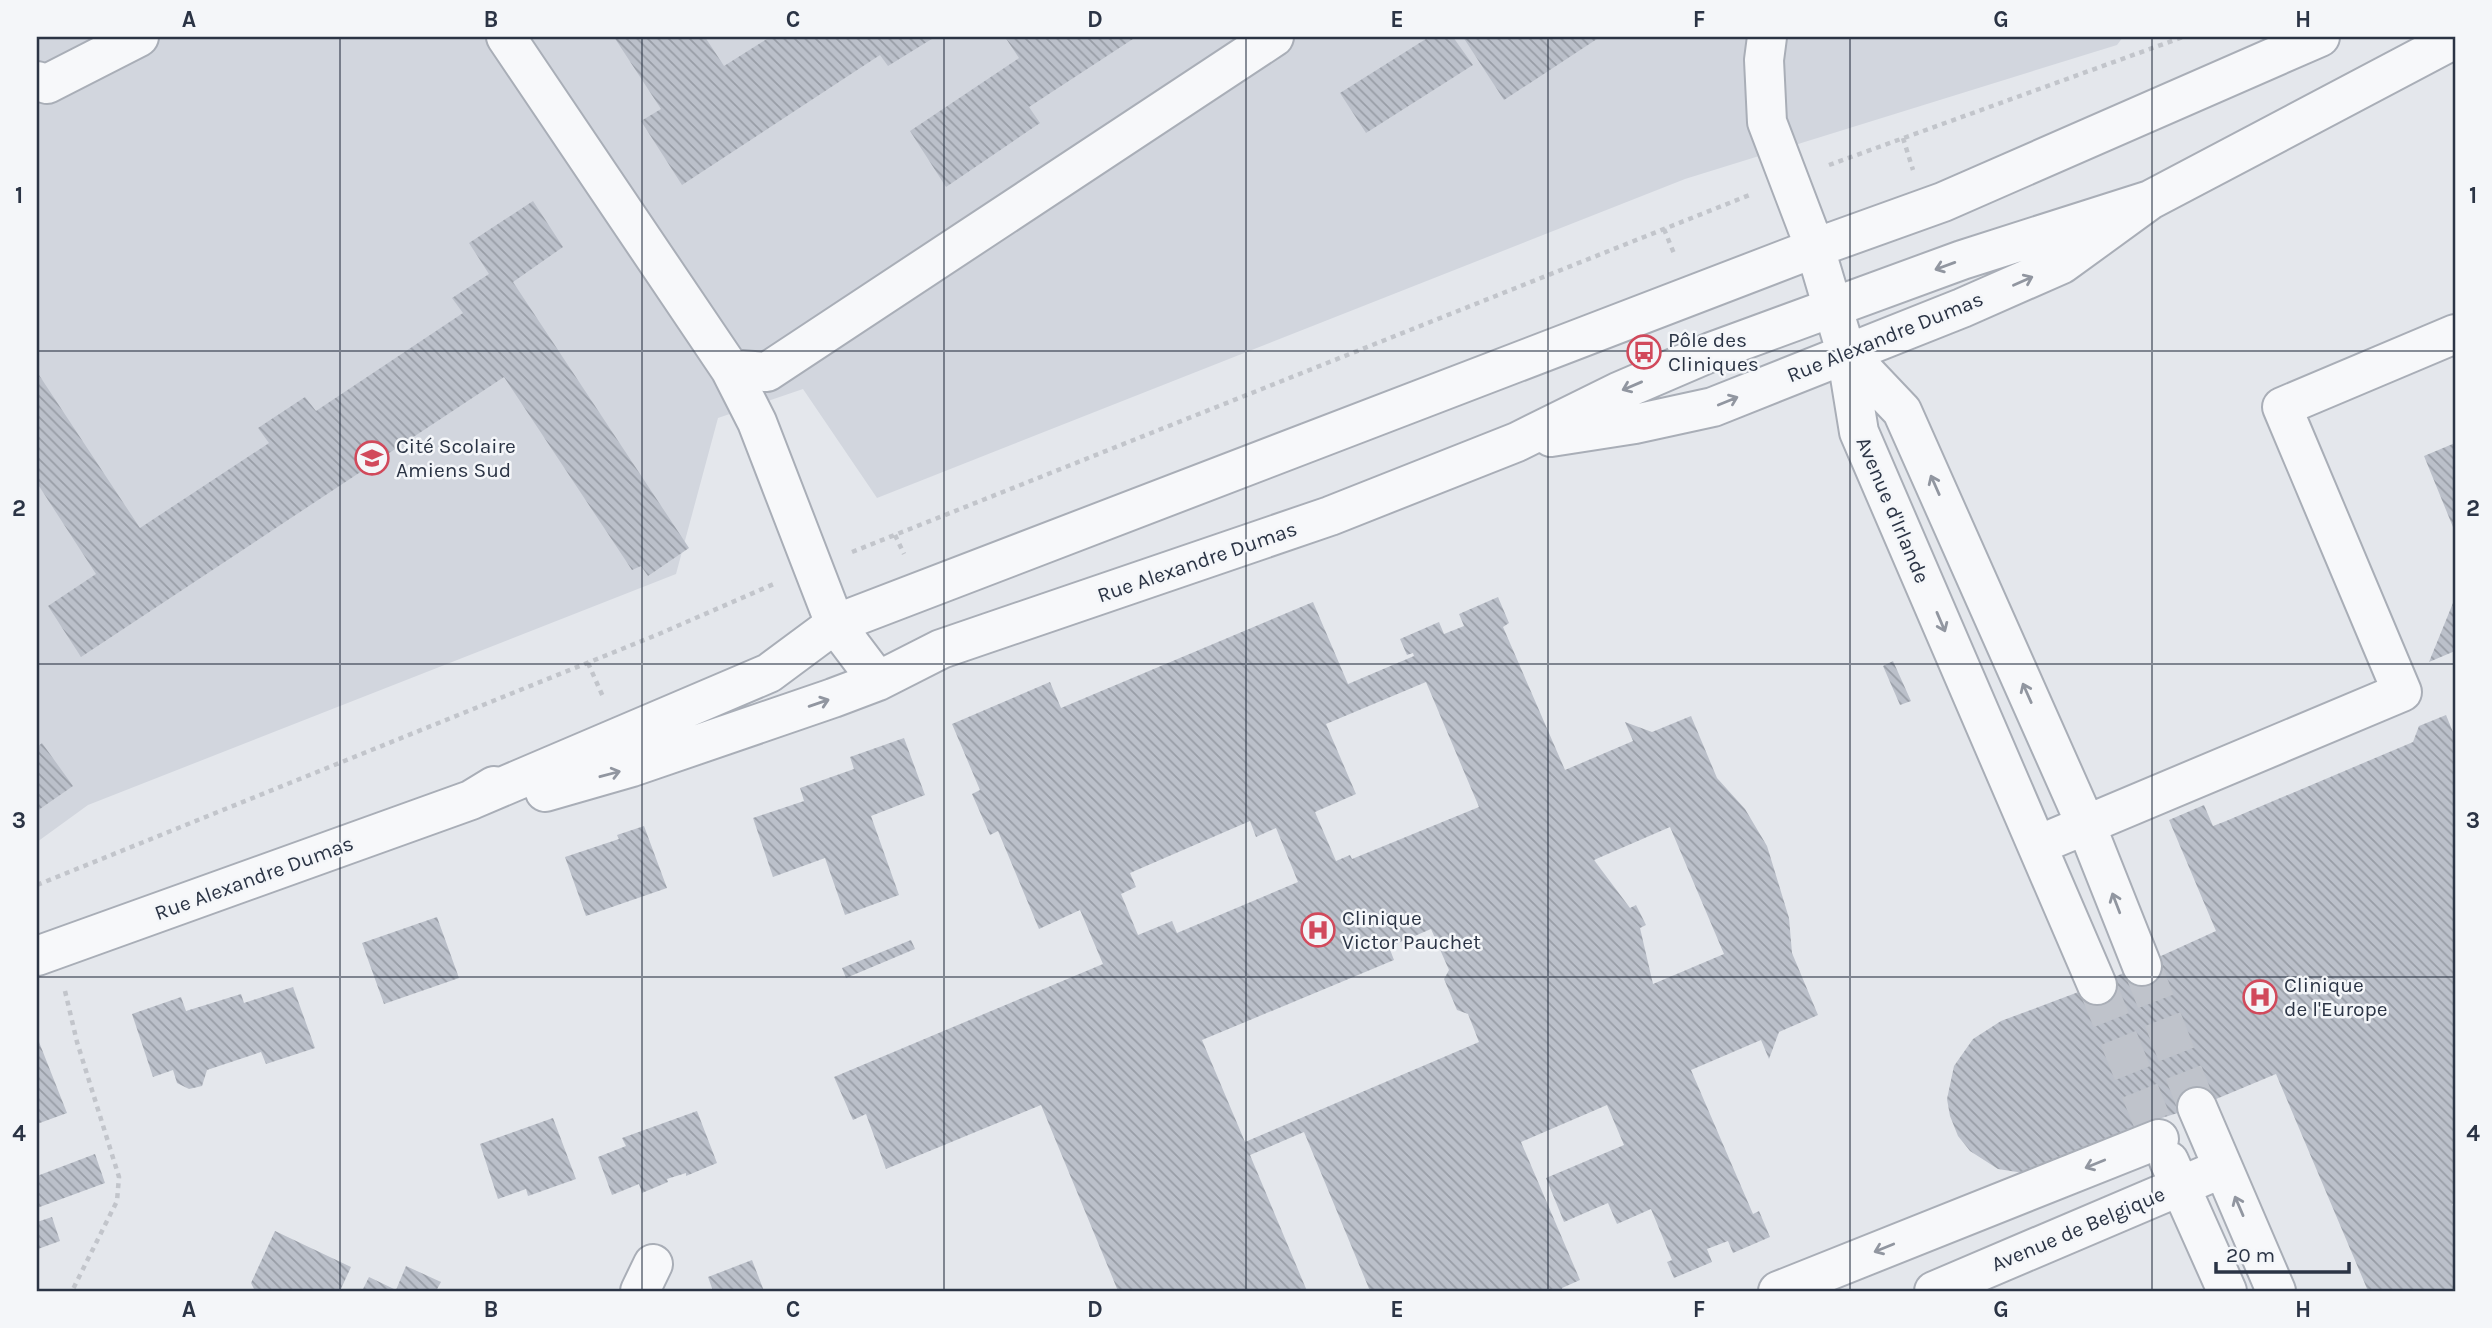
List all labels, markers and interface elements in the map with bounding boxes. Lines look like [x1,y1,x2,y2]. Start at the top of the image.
text: A [182,6,196,33]
text: B [484,6,498,33]
text: C [786,6,800,33]
text: D [1087,6,1103,33]
text: E [1390,6,1404,33]
text: F [1693,6,1705,33]
text: G [1993,6,2009,33]
text: H [2295,6,2311,33]
text: 1 [15,182,23,209]
text: 1 [2469,182,2477,209]
one-way arrow [1935,261,1957,274]
one-way arrow [2012,274,2033,287]
street label: Rue Alexandre Dumas [1783,287,1987,387]
place label: Pôle des Cliniques [1668,328,1759,376]
bus stop icon: Pôle des Cliniques [1625,333,1663,371]
one-way arrow [1622,380,1643,393]
one-way arrow [1717,394,1739,407]
street label: Avenue d'Irlande [1851,433,1935,587]
place label: Cité Scolaire Amiens Sud [396,434,516,482]
school or university icon: Cité Scolaire Amiens Sud [353,439,391,477]
one-way arrow [1928,475,1941,496]
text: 2 [12,495,26,522]
text: 2 [2466,495,2480,522]
street label: Rue Alexandre Dumas [1094,517,1300,607]
one-way arrow [1936,611,1949,633]
one-way arrow [2020,683,2033,704]
one-way arrow [808,696,830,709]
one-way arrow [599,766,621,779]
text: 3 [12,807,26,834]
text: 3 [2466,807,2480,834]
street label: Rue Alexandre Dumas [151,831,357,925]
one-way arrow [2108,892,2121,914]
place label: Clinique Victor Pauchet [1342,906,1481,954]
hospital icon: Clinique Victor Pauchet [1299,911,1337,949]
place label: Clinique de l'Europe [2284,973,2388,1021]
hospital icon: Clinique de l'Europe [2241,978,2279,1016]
text: 4 [12,1120,26,1147]
text: 4 [2466,1120,2480,1147]
one-way arrow [2085,1158,2107,1171]
street label: Avenue de Belgique [1988,1182,2168,1276]
one-way arrow [2232,1196,2245,1217]
scale bar [2216,1230,2348,1274]
one-way arrow [1874,1243,1896,1256]
text: 20 m [2226,1243,2275,1267]
text: A [182,1296,196,1323]
text: B [484,1296,498,1323]
text: C [786,1296,800,1323]
text: D [1087,1296,1103,1323]
text: E [1390,1296,1404,1323]
text: F [1693,1296,1705,1323]
text: G [1993,1296,2009,1323]
text: H [2295,1296,2311,1323]

